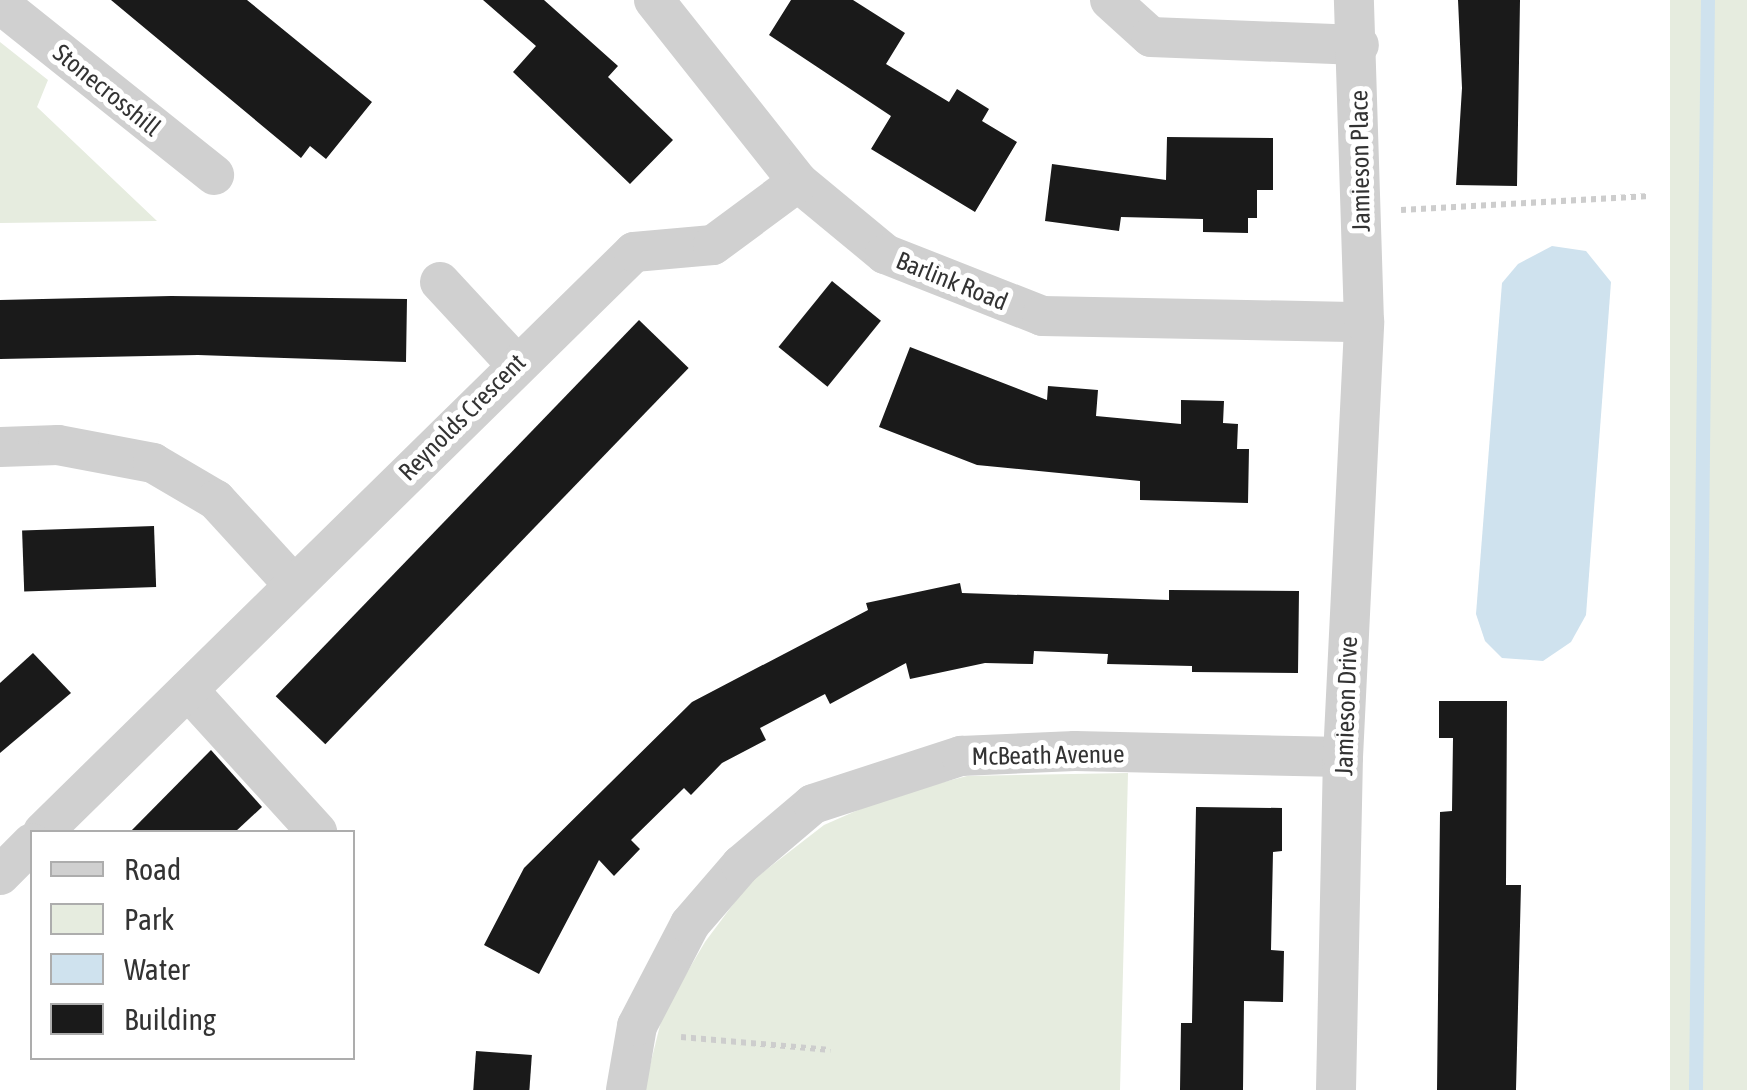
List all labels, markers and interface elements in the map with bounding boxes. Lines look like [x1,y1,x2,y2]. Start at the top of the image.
street label: Stonecrosshill [47,38,167,142]
street label: Jamieson Place [1344,90,1376,232]
street label: Barlink Road [892,245,1012,317]
street label: Reynolds Crescent [392,347,532,487]
street label: Jamieson Drive [1329,636,1363,776]
street label: McBeath Avenue [971,739,1125,771]
legend [30,830,355,1060]
text: Road [124,852,181,886]
text: Park [124,902,174,936]
text: Water [124,952,190,986]
text: Building [124,1002,216,1036]

